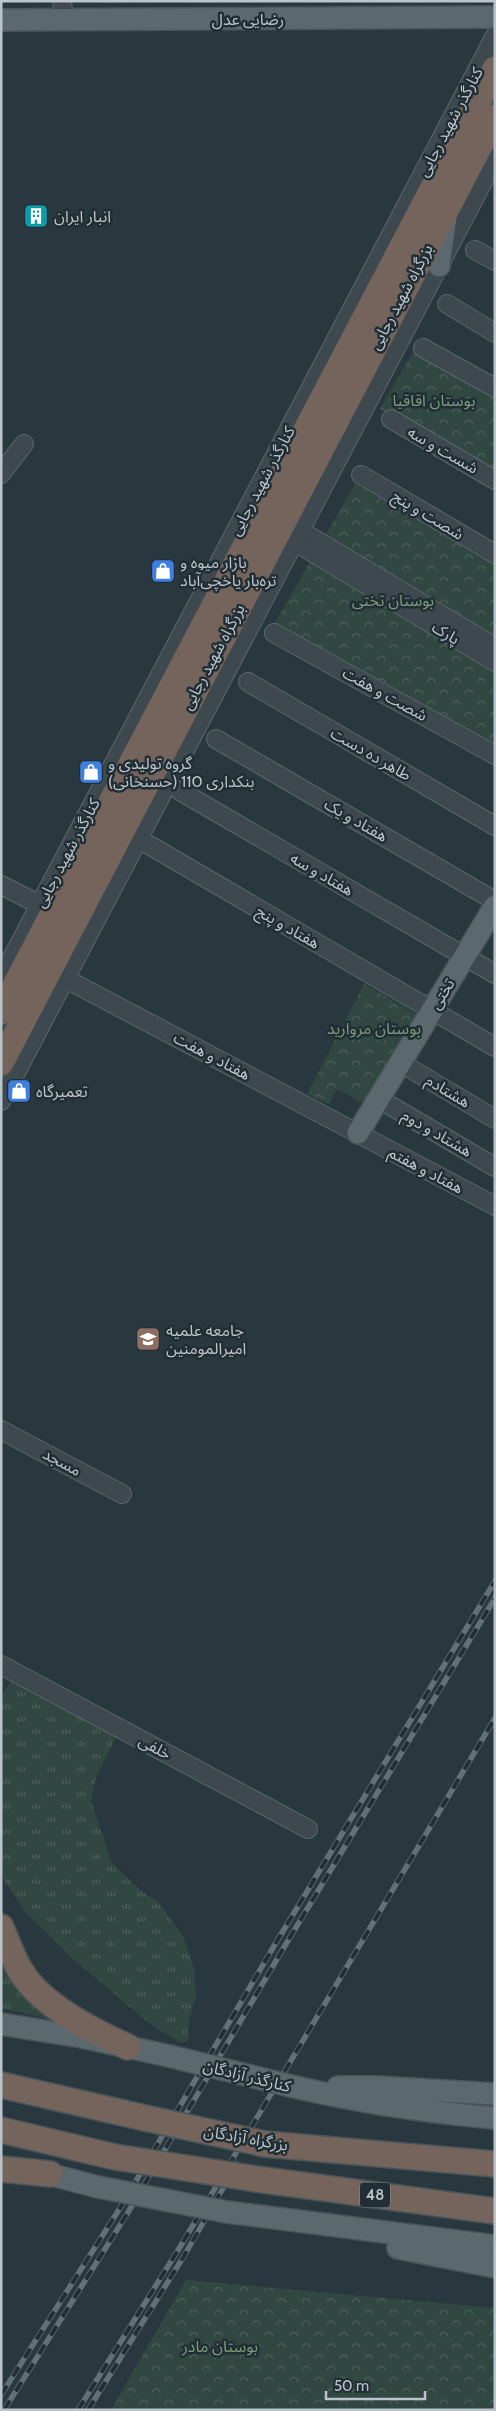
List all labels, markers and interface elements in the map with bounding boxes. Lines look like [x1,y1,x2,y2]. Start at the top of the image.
street label: رضایی عدل [212,10,284,30]
street label: کنارگذر شهید رجایی [413,64,487,180]
building icon: انبار ایران [23,203,49,229]
place label: انبار ایران [54,207,111,226]
street label: بزرگراه شهید رجایی [365,241,437,353]
park label: بوستان اقاقیا [393,391,475,410]
street label: شست و سه [404,422,482,478]
street label: کنارگذر شهید رجایی [225,423,299,539]
street label: شصت و پنج [387,486,467,546]
place label: بازار میوه و تره‌بار یاخچی‌آباد [180,553,277,591]
shop icon: بازار میوه و تره‌بار یاخچی‌آباد [150,558,176,584]
park label: بوستان تختی [352,591,434,610]
street label: بزرگراه شهید رجایی [177,601,249,713]
street label: پارک [428,617,463,650]
street label: شصت و هفت [339,663,431,725]
street label: طاهر ده دست [327,723,415,785]
place label: گروه تولیدی و بنکداری 110 (حسنخانی) [108,754,255,791]
shop icon: گروه تولیدی و بنکداری 110 (حسنخانی) [78,759,104,785]
street label: هفتاد و یک [321,794,391,846]
street label: کنارگذر شهید رجایی [30,795,104,911]
street label: هفتاد و سه [287,848,357,900]
street label: هفتاد و پنج [251,901,323,955]
street label: تختی [425,975,459,1013]
park label: بوستان مروارید [327,1019,421,1038]
street label: هفتاد و هفت [170,1028,254,1084]
street label: هشتادم [421,1070,474,1114]
shop icon: تعمیرگاه [6,1078,32,1104]
place label: تعمیرگاه [36,1082,88,1101]
street label: هشتاد و دوم [397,1105,475,1163]
street label: هفتاد و هفتم [384,1142,467,1200]
place label: جامعه علمیه امیرالمومنین [166,1321,246,1358]
school or university icon: جامعه علمیه امیرالمومنین [135,1326,161,1352]
street label: مسجد [40,1444,84,1480]
street label: خلفی [136,1731,174,1763]
street label: کنارگذر آزادگان [201,2056,293,2096]
street label: بزرگراه آزادگان [202,2121,290,2155]
road number: 48 [360,2182,390,2208]
park label: بوستان مادر [181,2337,258,2356]
scale bar [326,2368,425,2400]
text: 50 m [334,2377,369,2395]

